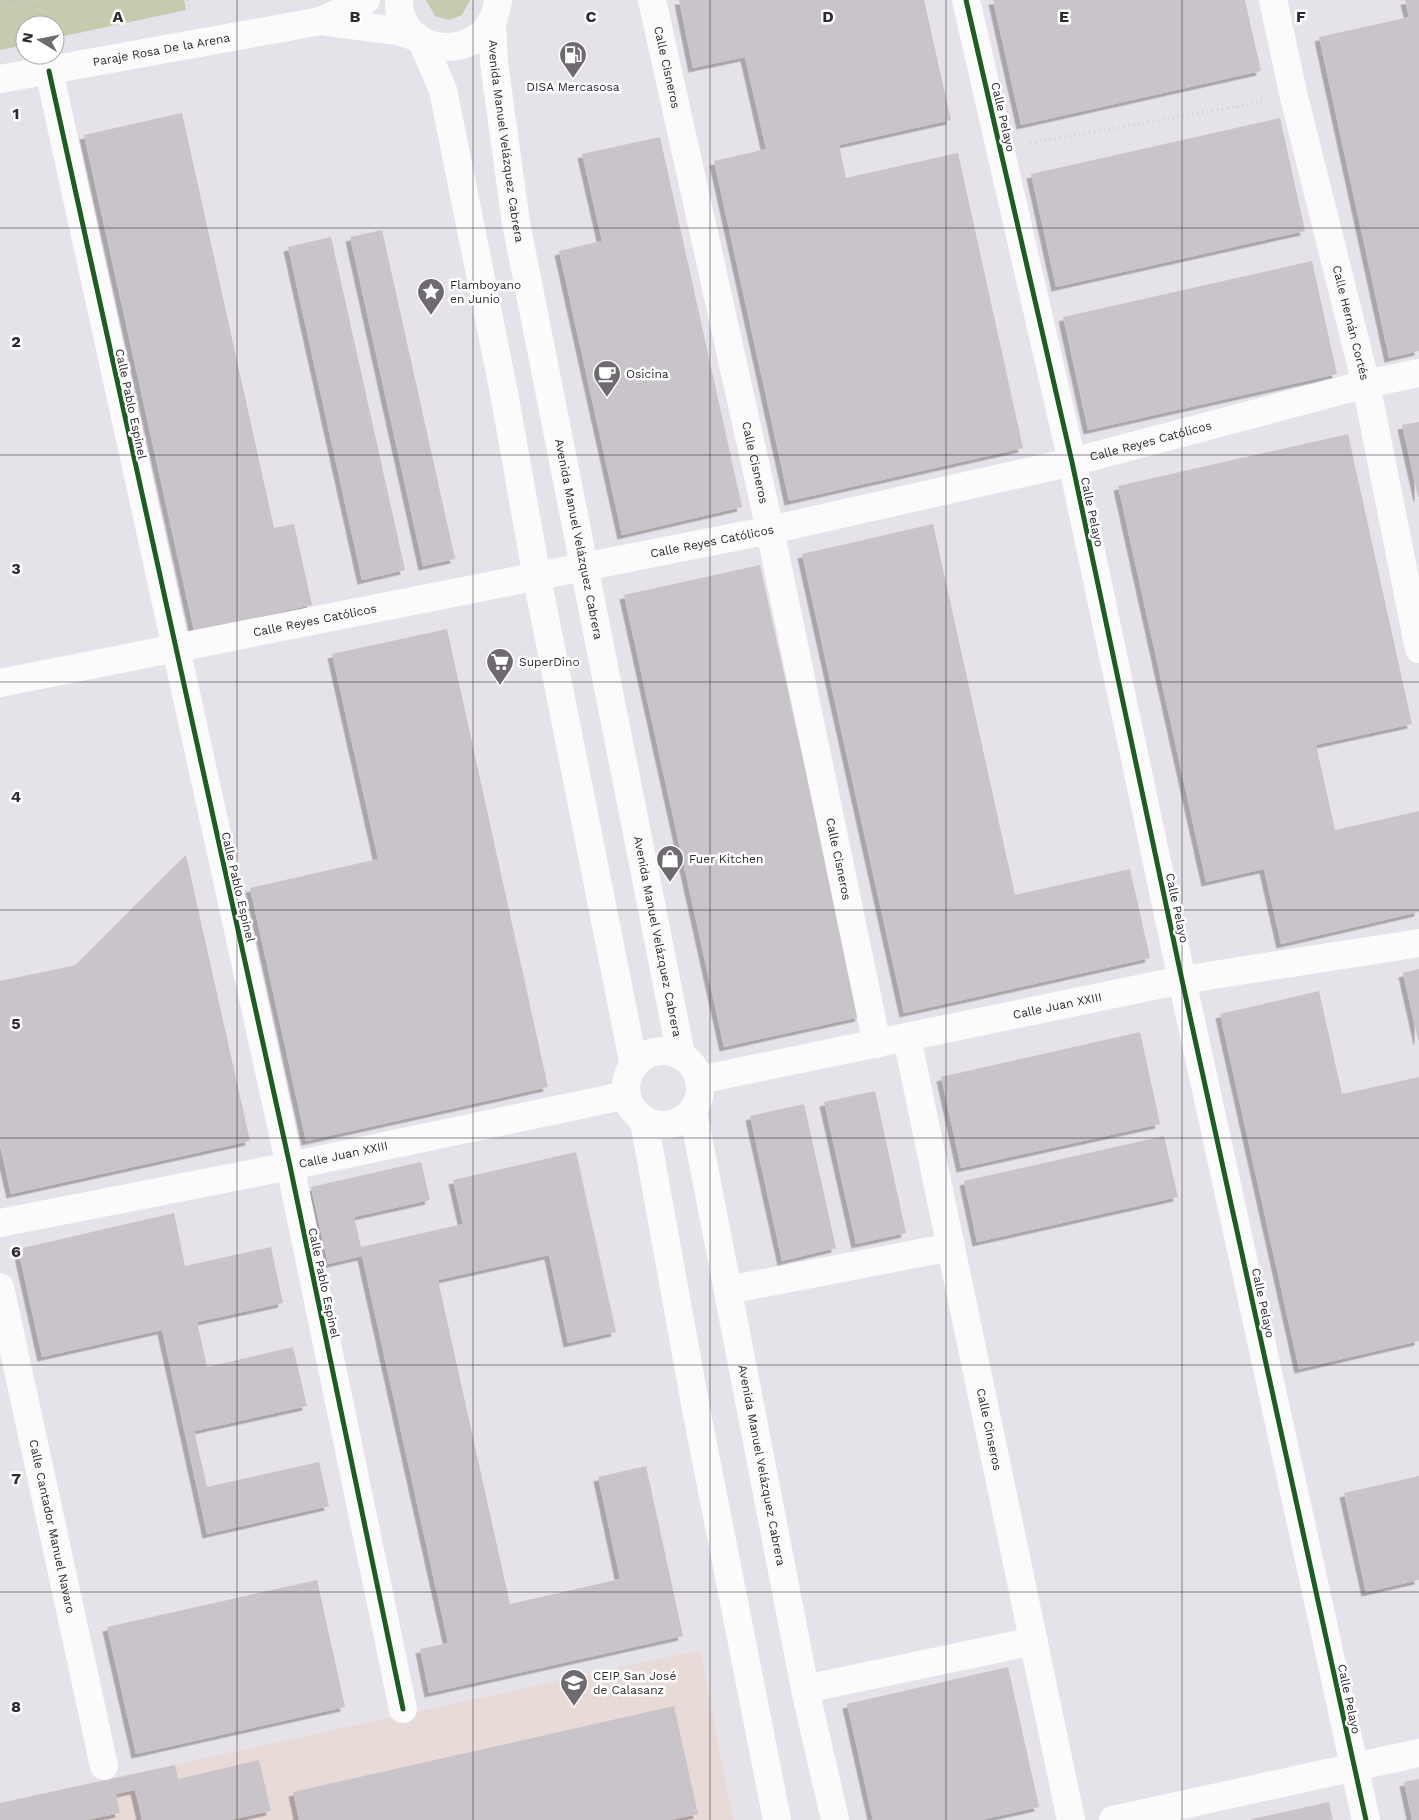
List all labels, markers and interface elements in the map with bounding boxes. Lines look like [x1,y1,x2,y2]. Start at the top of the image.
text: A [113,7,124,26]
text: B [350,7,361,26]
text: C [586,7,597,26]
text: D [822,7,834,26]
text: E [1059,7,1069,26]
text: F [1296,7,1306,26]
north arrow [15,15,65,65]
street label: Calle Cisneros [651,25,683,110]
text: N [18,31,36,44]
street label: Paraje Rosa De la Arena [92,31,231,69]
street label: Avenida Manuel Velázquez Cabrera [486,39,527,244]
fuel station icon: DISA Mercasosa [558,40,588,79]
place label: DISA Mercasosa [526,80,620,94]
street label: Calle Pelayo [988,81,1018,153]
text: 1 [13,104,19,123]
street label: Calle Hernán Cortés [1329,264,1372,382]
place icon: Flamboyano en Junio [416,277,446,316]
place label: Flamboyano en Junio [450,278,521,306]
text: 2 [11,332,21,351]
street label: Calle Pablo Espinel [112,347,150,461]
cafe icon: Osicina [592,359,622,398]
place label: Osicina [626,367,669,381]
street label: Calle Reyes Católicos [1088,418,1213,464]
street label: Calle Cisneros [739,420,771,505]
street label: Avenida Manuel Velázquez Cabrera [552,438,606,641]
street label: Calle Pelayo [1078,476,1106,548]
street label: Calle Reyes Católicos [649,522,775,561]
text: 3 [11,559,21,578]
street label: Calle Reyes Católicos [252,601,378,640]
supermarket icon: SuperDino [485,647,515,686]
place label: SuperDino [519,655,580,669]
text: 4 [11,787,21,806]
street label: Calle Cisneros [823,817,854,901]
street label: Calle Pablo Espinel [219,831,258,944]
street label: Avenida Manuel Velázquez Cabrera [631,835,684,1038]
shop icon: Fuer Kitchen [655,844,685,883]
place label: Fuer Kitchen [689,852,763,866]
street label: Calle Pelayo [1163,872,1191,944]
street label: Calle Juan XXIII [1012,990,1103,1022]
text: 5 [11,1014,21,1033]
street label: Calle Juan XXIII [298,1139,389,1171]
street label: Calle Pablo Espinel [305,1226,343,1340]
text: 6 [11,1242,21,1261]
street label: Calle Pelayo [1249,1267,1277,1339]
street label: Avenida Manuel Velázquez Cabrera [735,1364,788,1567]
street label: Calle Cinseros [974,1387,1005,1472]
street label: Calle Cantador Manuel Navaro [26,1438,78,1615]
text: 7 [11,1469,21,1488]
street label: Calle Pelayo [1335,1663,1363,1735]
school or university icon: CEIP San José de Calasanz [559,1668,589,1707]
place label: CEIP San José de Calasanz [593,1669,676,1697]
text: 8 [11,1697,21,1716]

